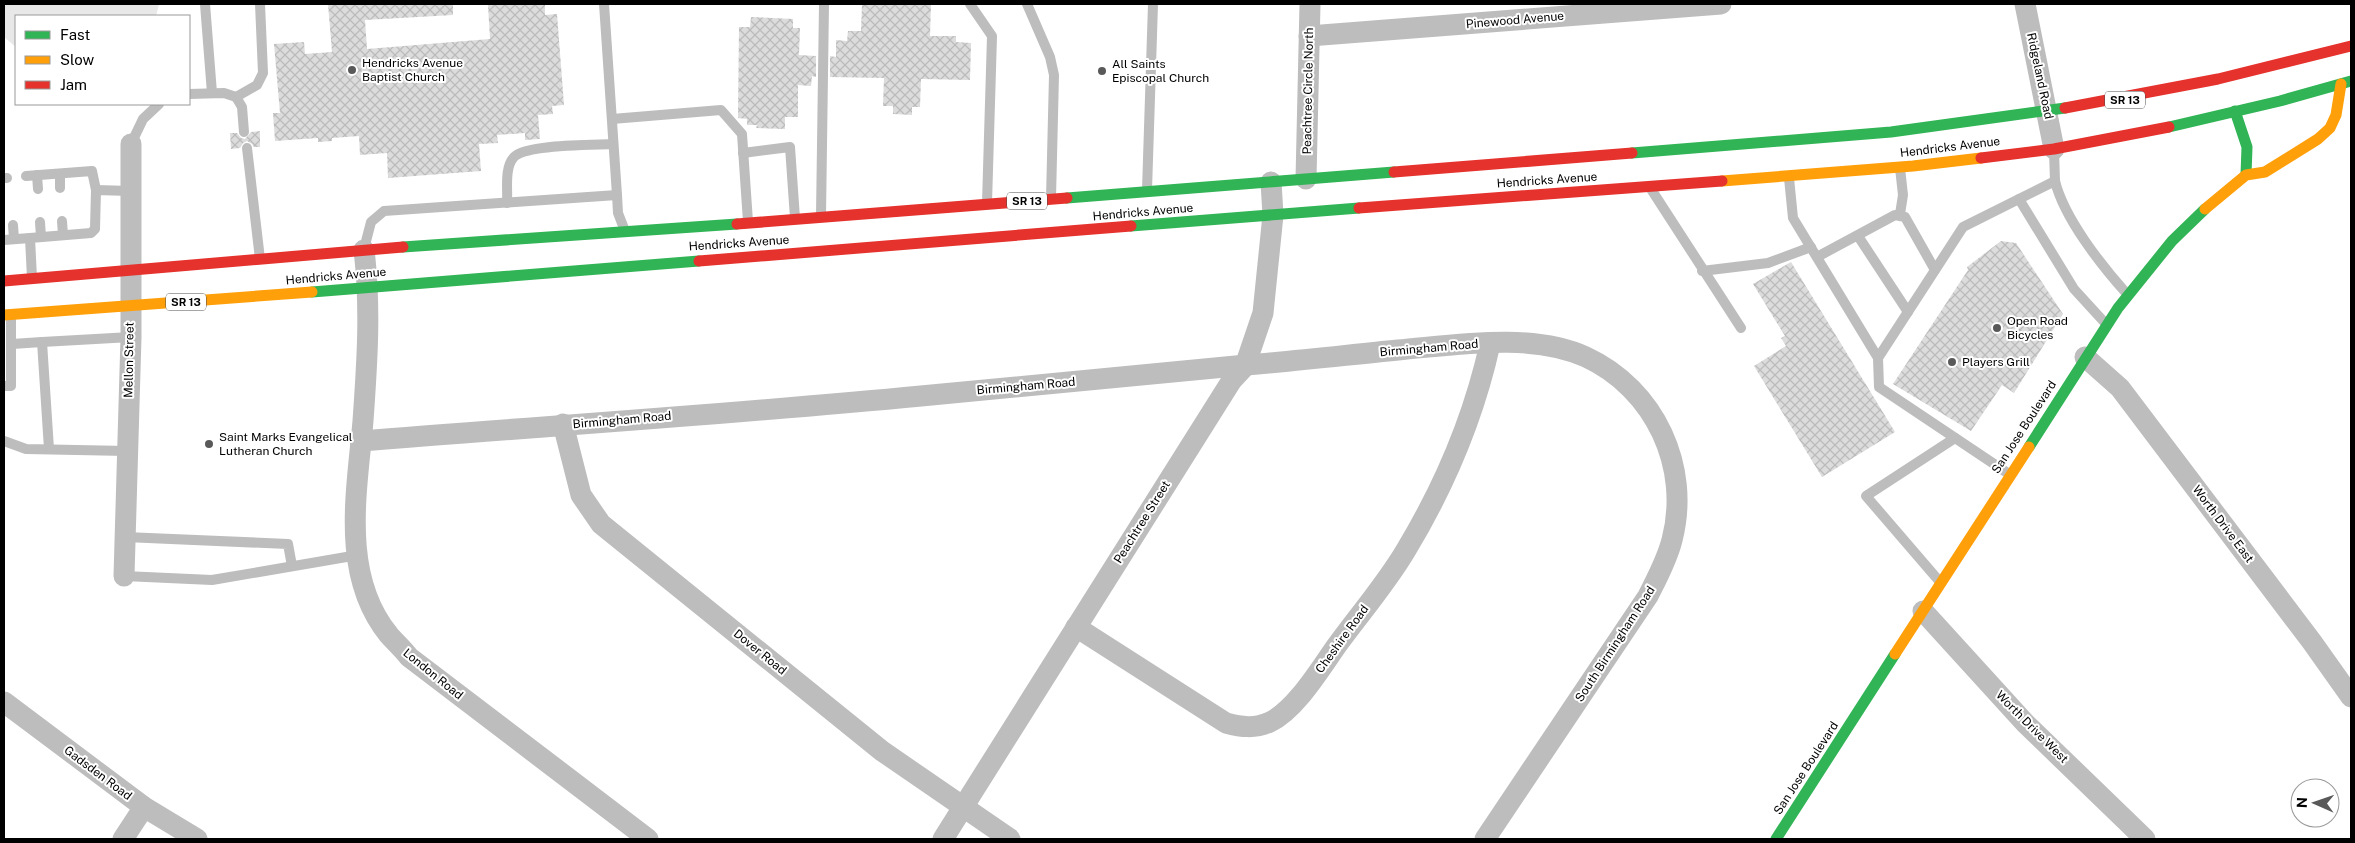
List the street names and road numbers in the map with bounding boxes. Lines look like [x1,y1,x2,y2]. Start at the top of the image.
street label: Pinewood Avenue [1465,9,1565,31]
street label: Peachtree Circle North [1300,27,1316,155]
street label: Ridgeland Road [2024,32,2056,120]
road number: SR 13 [2105,92,2145,108]
street label: Hendricks Avenue [1899,134,2001,160]
street label: Hendricks Avenue [1496,169,1598,191]
road number: SR 13 [1007,192,1047,210]
street label: Hendricks Avenue [1092,201,1194,223]
street label: Hendricks Avenue [688,232,790,254]
street label: Hendricks Avenue [285,265,387,287]
road number: SR 13 [166,294,206,310]
street label: Mellon Street [121,322,137,398]
street label: Birmingham Road [1379,337,1479,359]
street label: Birmingham Road [976,375,1076,397]
street label: San Jose Boulevard [1989,378,2059,476]
street label: Birmingham Road [572,409,672,431]
street label: Peachtree Street [1111,478,1173,566]
street label: Worth Drive East [2189,483,2257,566]
street label: South Birmingham Road [1572,584,1658,704]
street label: Cheshire Road [1313,602,1371,676]
street label: Dover Road [731,627,789,677]
street label: London Road [400,646,466,702]
street label: Worth Drive West [1993,688,2071,766]
street label: San Jose Boulevard [1771,719,1841,817]
street label: Gadsden Road [61,743,135,803]

